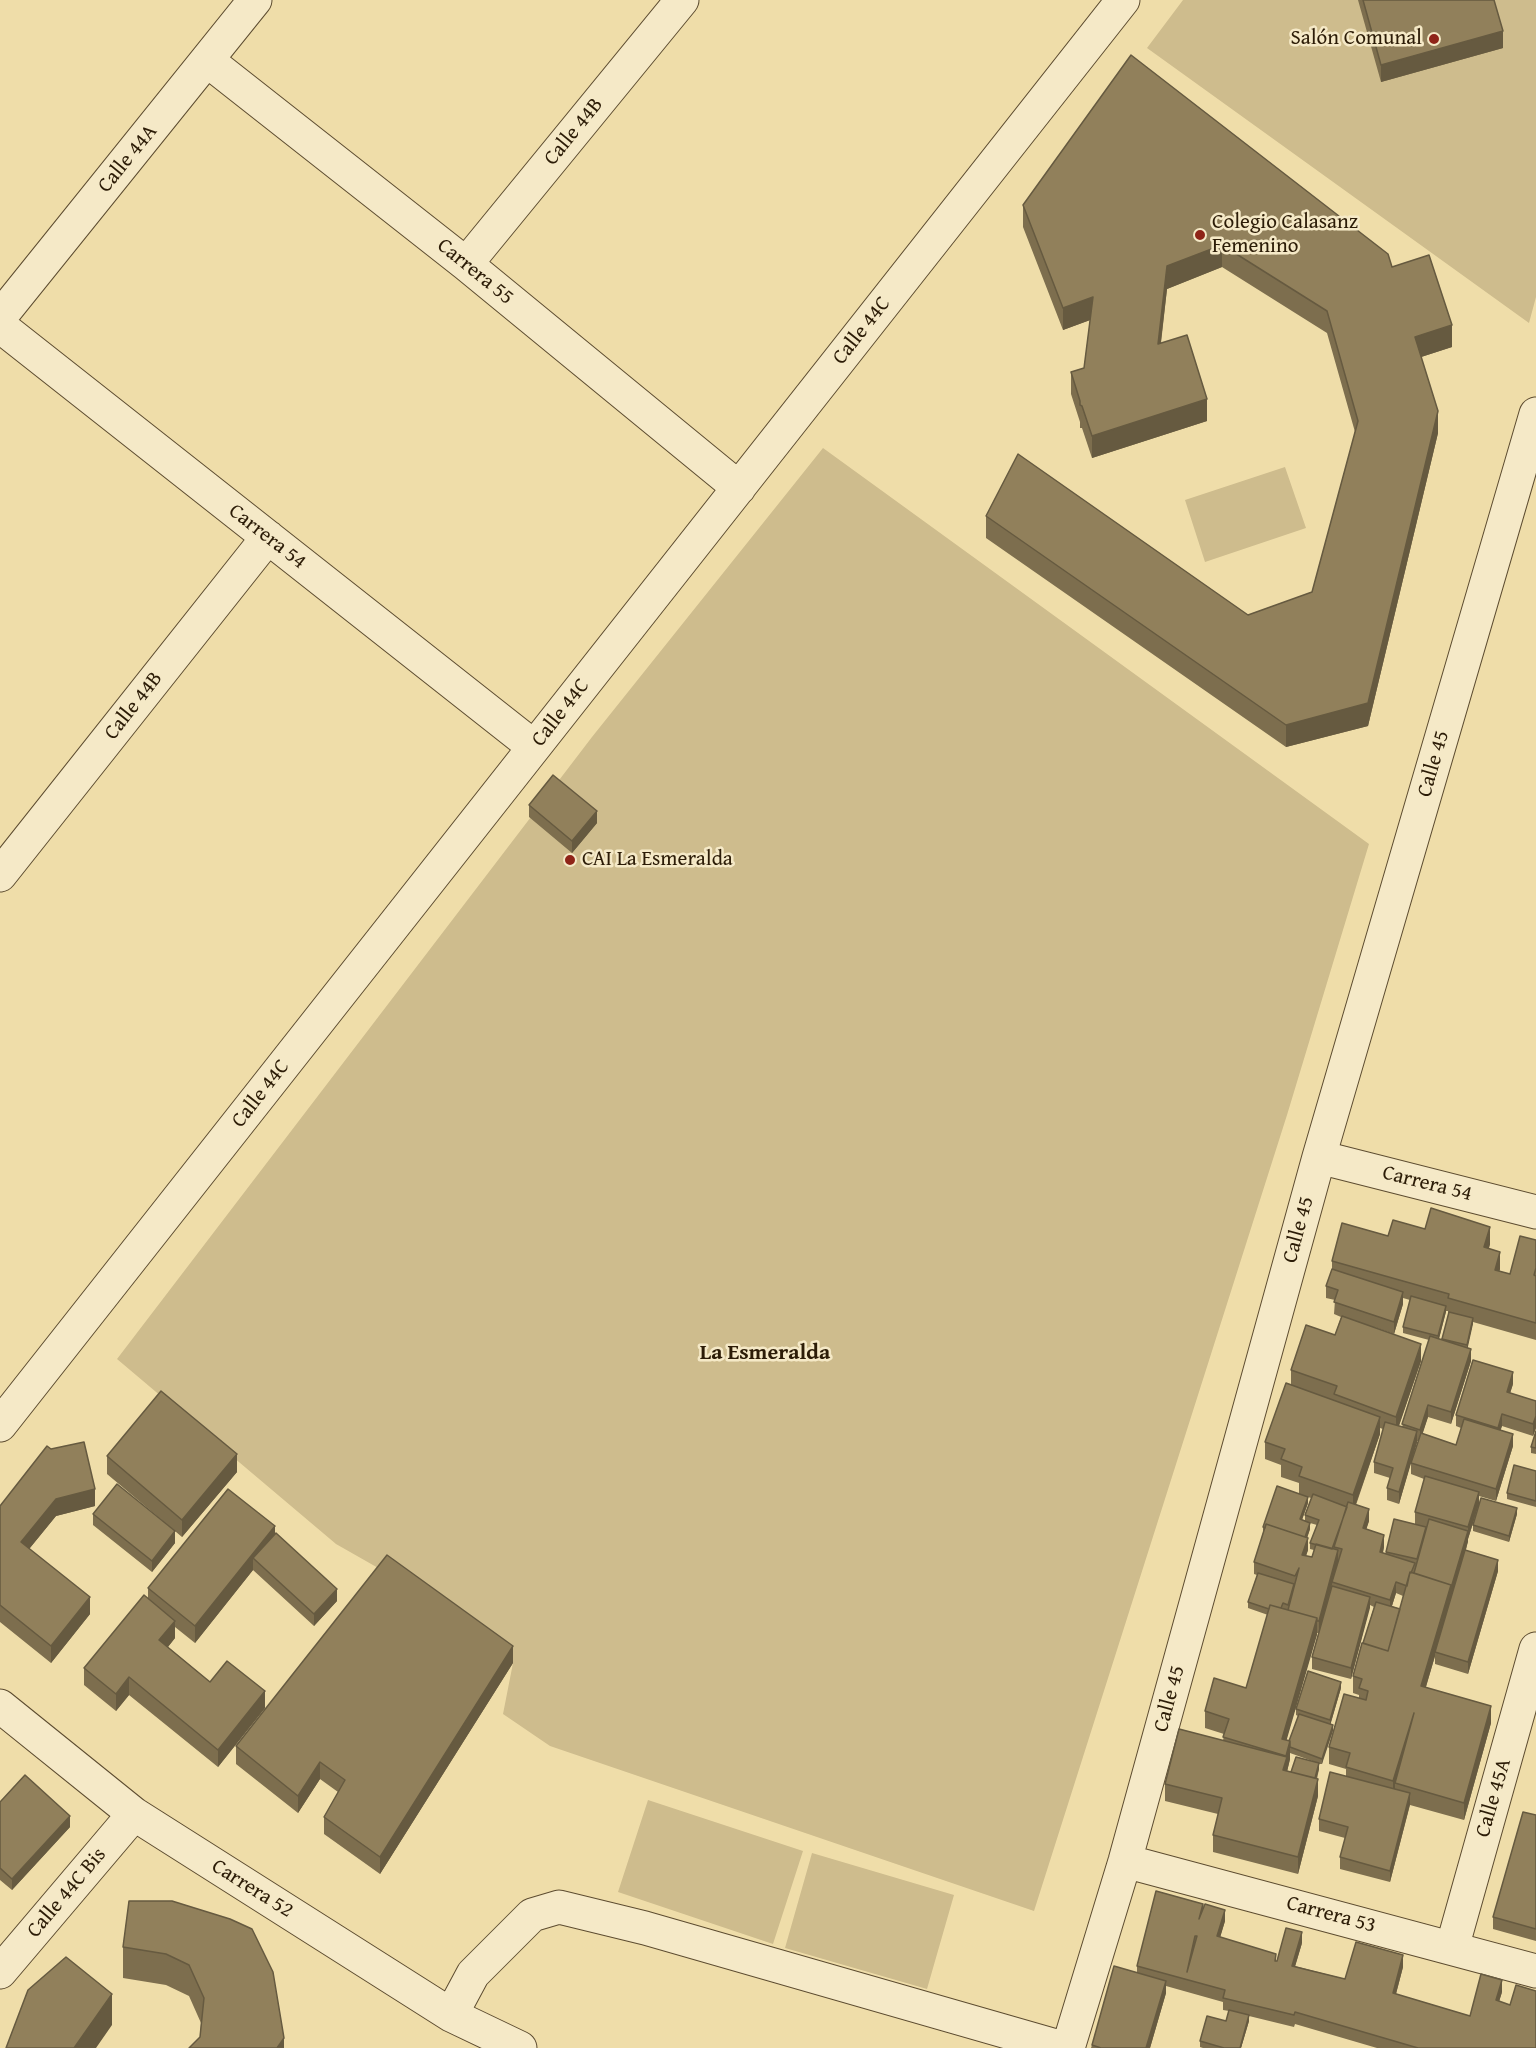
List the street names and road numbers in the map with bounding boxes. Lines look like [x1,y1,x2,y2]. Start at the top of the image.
street label: Calle 44B [539,93,609,171]
street label: Calle 44A [93,120,163,198]
street label: Carrera 55 [432,233,518,311]
street label: Calle 44C [828,292,896,370]
street label: Carrera 54 [223,499,311,575]
street label: Calle 44B [100,667,168,745]
street label: Calle 44C [527,674,595,752]
street label: Calle 45 [1413,728,1455,800]
street label: Calle 44C [227,1055,295,1133]
street label: Carrera 54 [1380,1161,1474,1207]
street label: Calle 45 [1278,1194,1320,1266]
street label: Calle 45 [1149,1663,1191,1735]
street label: Calle 45A [1471,1756,1517,1840]
street label: Calle 44C Bis [22,1843,112,1943]
street label: Carrera 52 [207,1854,297,1924]
street label: Carrera 53 [1284,1891,1378,1939]

